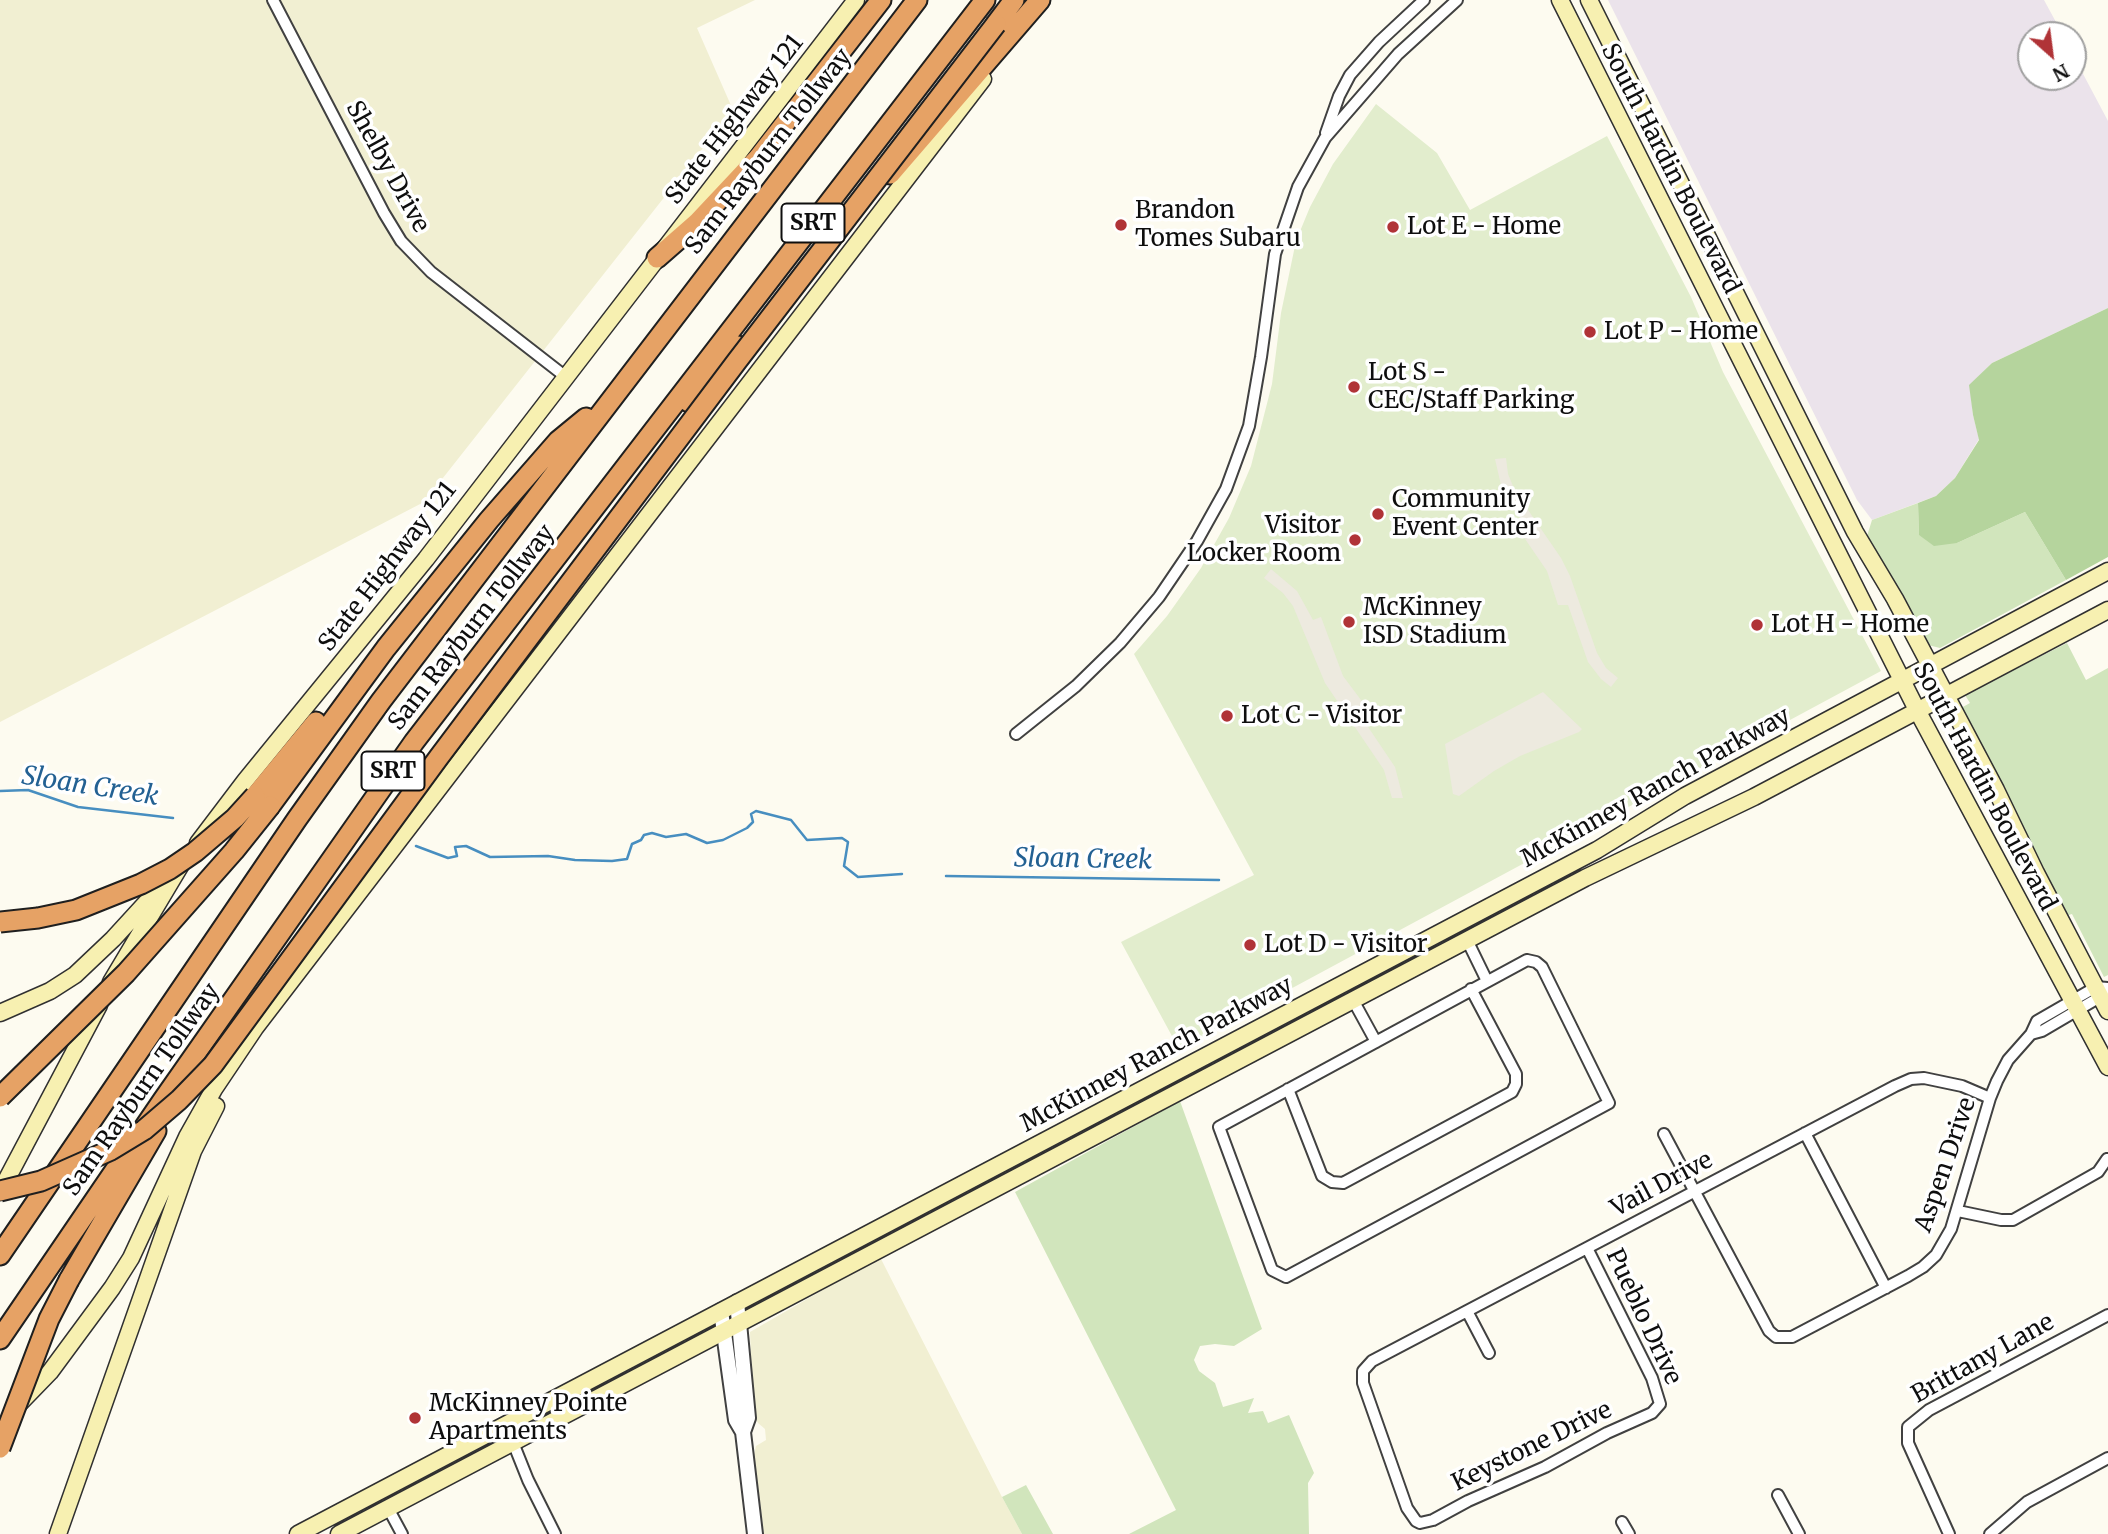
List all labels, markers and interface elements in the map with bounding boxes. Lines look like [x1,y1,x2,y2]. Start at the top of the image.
north arrow [2017,21,2087,91]
street label: State Highway 121 [660,30,810,210]
street label: South Hardin Boulevard [1594,39,1746,299]
street label: Sam Rayburn Tollway [680,44,858,260]
text: N [2049,59,2073,87]
street label: Shelby Drive [339,96,435,238]
place label: Brandon Tomes Subaru [1135,197,1301,253]
road number: SRT [782,204,844,243]
place label: Lot E - Home [1407,213,1561,241]
marker: Brandon Tomes Subaru [1113,217,1129,233]
marker: Lot E - Home [1385,219,1401,235]
place label: Lot P - Home [1604,318,1758,346]
marker: Lot P - Home [1582,324,1598,340]
place label: Lot S - CEC/Staff Parking [1368,359,1574,415]
marker: Lot S - CEC/Staff Parking [1346,379,1362,395]
street label: State Highway 121 [313,477,463,657]
place label: Community Event Center [1392,486,1539,542]
marker: Community Event Center [1370,506,1386,522]
place label: Visitor Locker Room [1187,512,1341,568]
street label: Sam Rayburn Tollway [383,520,561,736]
marker: Visitor Locker Room [1347,532,1363,548]
place label: McKinney ISD Stadium [1363,594,1506,650]
place label: Lot H - Home [1771,611,1929,639]
marker: McKinney ISD Stadium [1341,614,1357,630]
marker: Lot H - Home [1749,617,1765,633]
street label: South Hardin Boulevard [1906,658,2062,916]
place label: Lot C - Visitor [1241,702,1402,730]
street label: McKinney Ranch Parkway [1516,702,1796,874]
marker: Lot C - Visitor [1219,708,1235,724]
road number: SRT [362,751,424,790]
water label: Sloan Creek [19,761,161,813]
water label: Sloan Creek [1014,843,1152,877]
place label: Lot D - Visitor [1264,931,1428,959]
marker: Lot D - Visitor [1242,937,1258,953]
street label: McKinney Ranch Parkway [1016,971,1298,1139]
street label: Sam Rayburn Tollway [58,978,226,1202]
street label: Aspen Drive [1910,1094,1982,1236]
street label: Vail Drive [1606,1146,1718,1224]
street label: Pueblo Drive [1599,1245,1687,1389]
street label: Brittany Lane [1907,1308,2059,1410]
place label: McKinney Pointe Apartments [429,1390,627,1446]
street label: Keystone Drive [1447,1396,1617,1498]
marker: McKinney Pointe Apartments [407,1410,423,1426]

